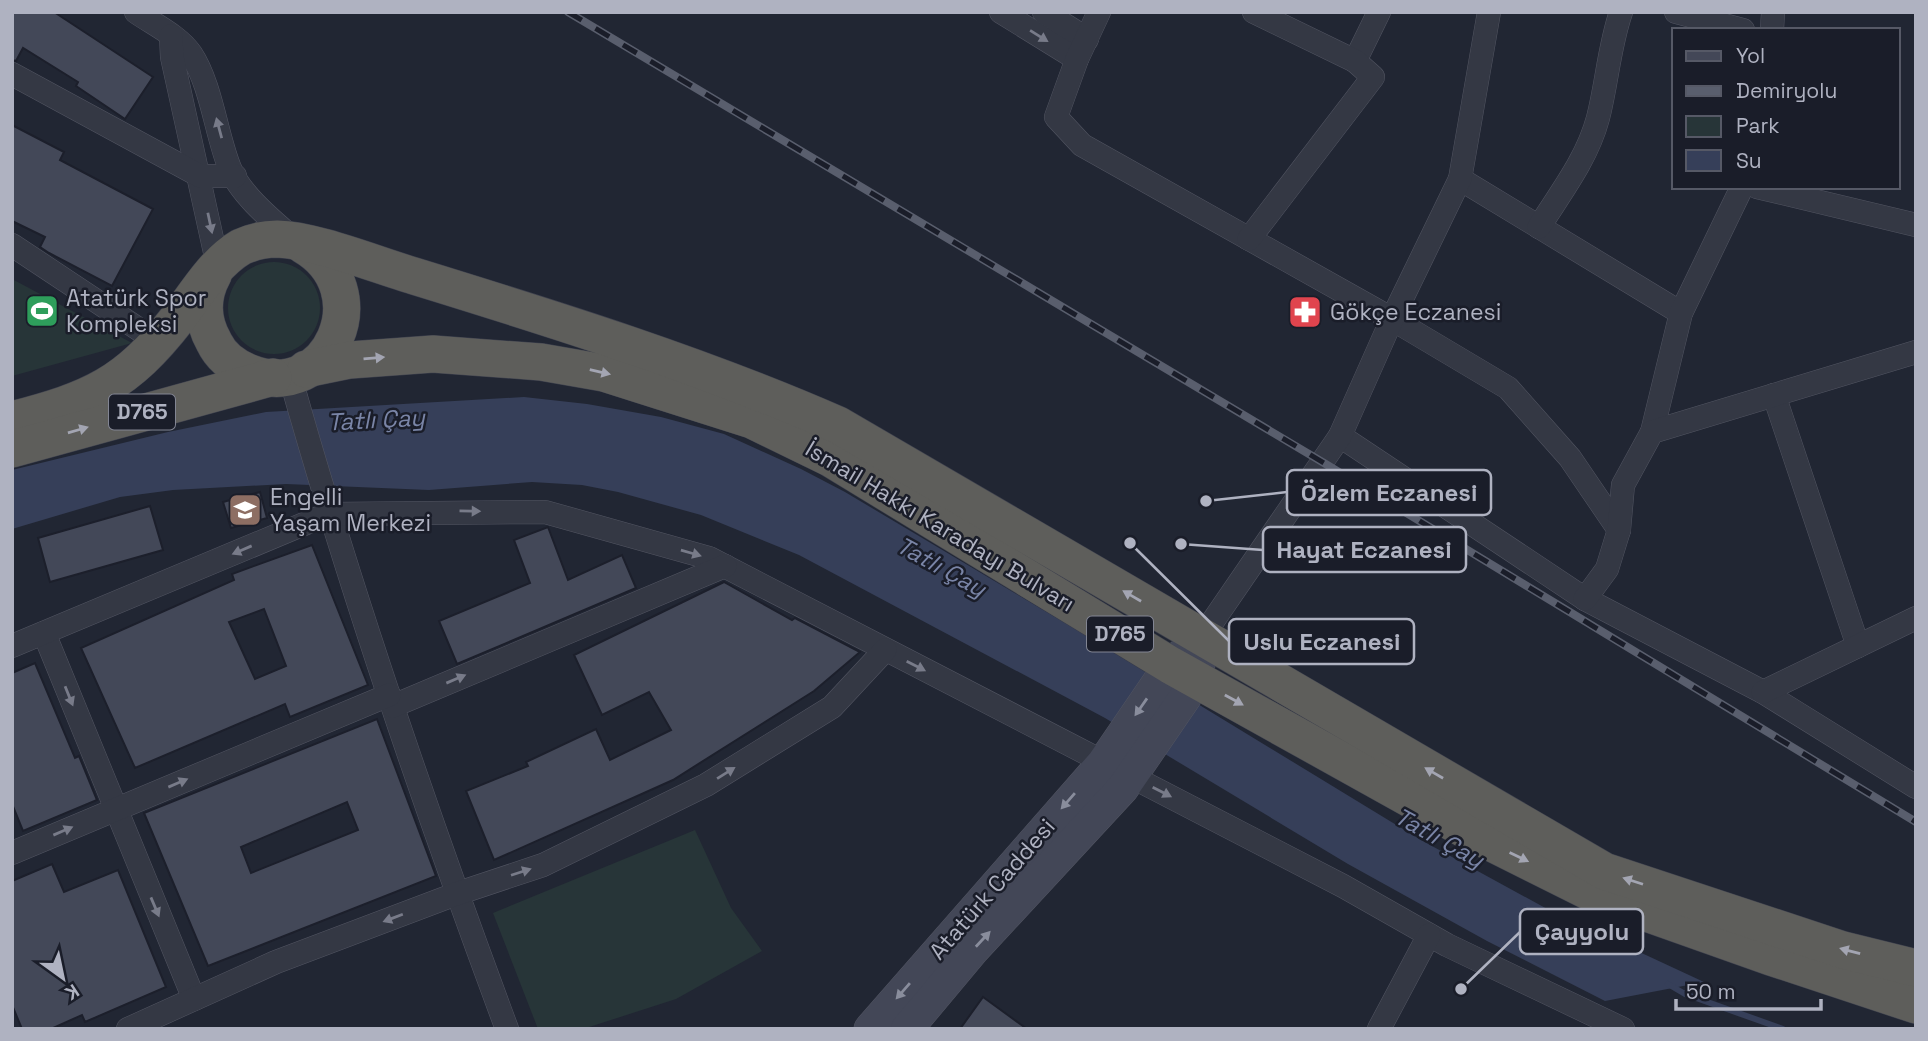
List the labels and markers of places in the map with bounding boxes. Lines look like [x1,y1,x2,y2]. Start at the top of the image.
place label: Atatürk Spor Kompleksi [66,283,206,339]
sports icon: Atatürk Spor Kompleksi [23,292,61,330]
pharmacy icon: Gökçe Eczanesi [1286,293,1324,331]
place label: Gökçe Eczanesi [1330,297,1501,327]
callout: Özlem Eczanesi [1287,470,1491,515]
place label: Engelli Yaşam Merkezi [270,482,431,538]
school or university icon: Engelli Yaşam Merkezi [226,491,264,529]
callout: Hayat Eczanesi [1263,527,1466,572]
callout: Uslu Eczanesi [1229,619,1414,664]
callout: Çayyolu [1520,909,1643,954]

